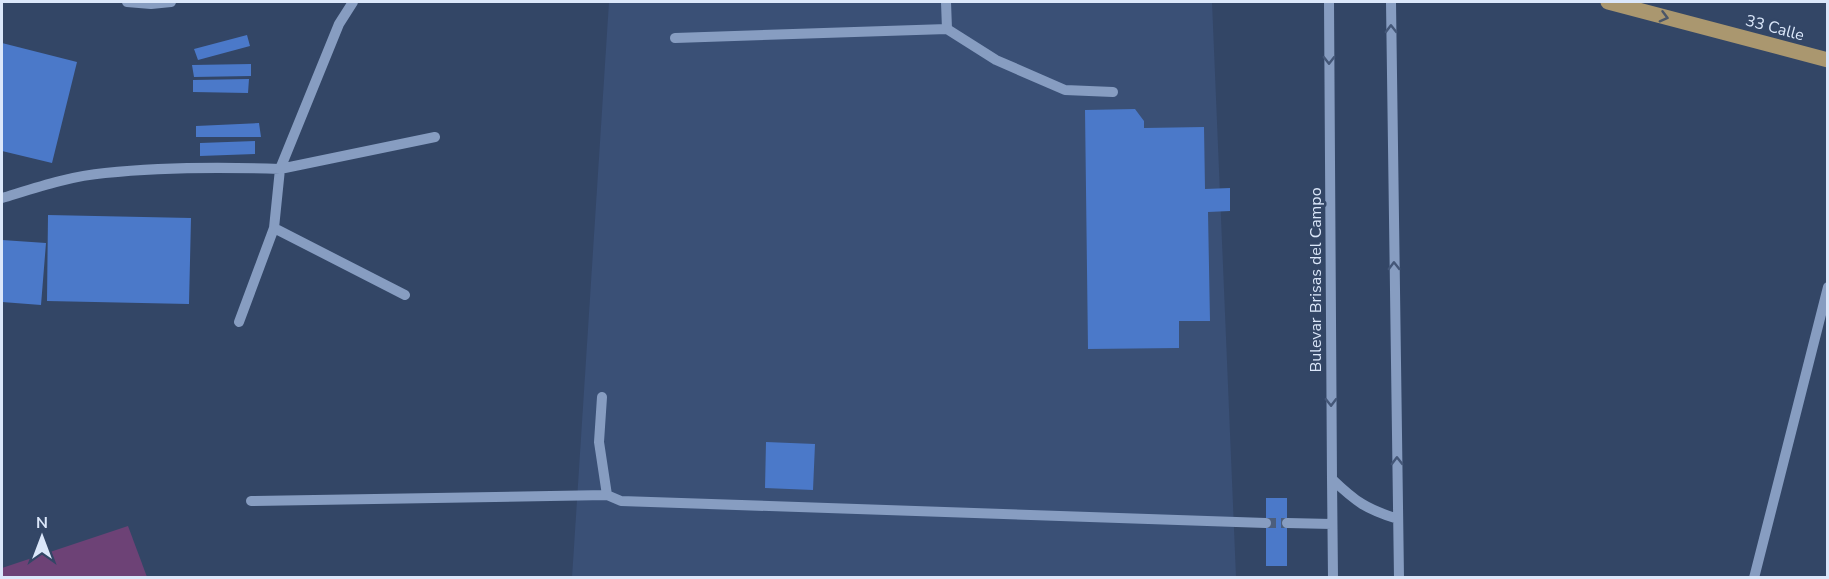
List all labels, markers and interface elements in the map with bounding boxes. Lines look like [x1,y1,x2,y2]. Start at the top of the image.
one-way arrow [1659,9,1669,22]
street label: 33 Calle [1743,10,1807,46]
one-way arrow [1385,24,1398,33]
one-way arrow [1323,55,1335,64]
street label: Bulevar Brisas del Campo [1305,187,1327,373]
one-way arrow [1388,261,1400,270]
one-way arrow [1325,397,1337,406]
one-way arrow [1391,456,1403,465]
north arrow [12,507,72,567]
text: N [36,512,48,534]

